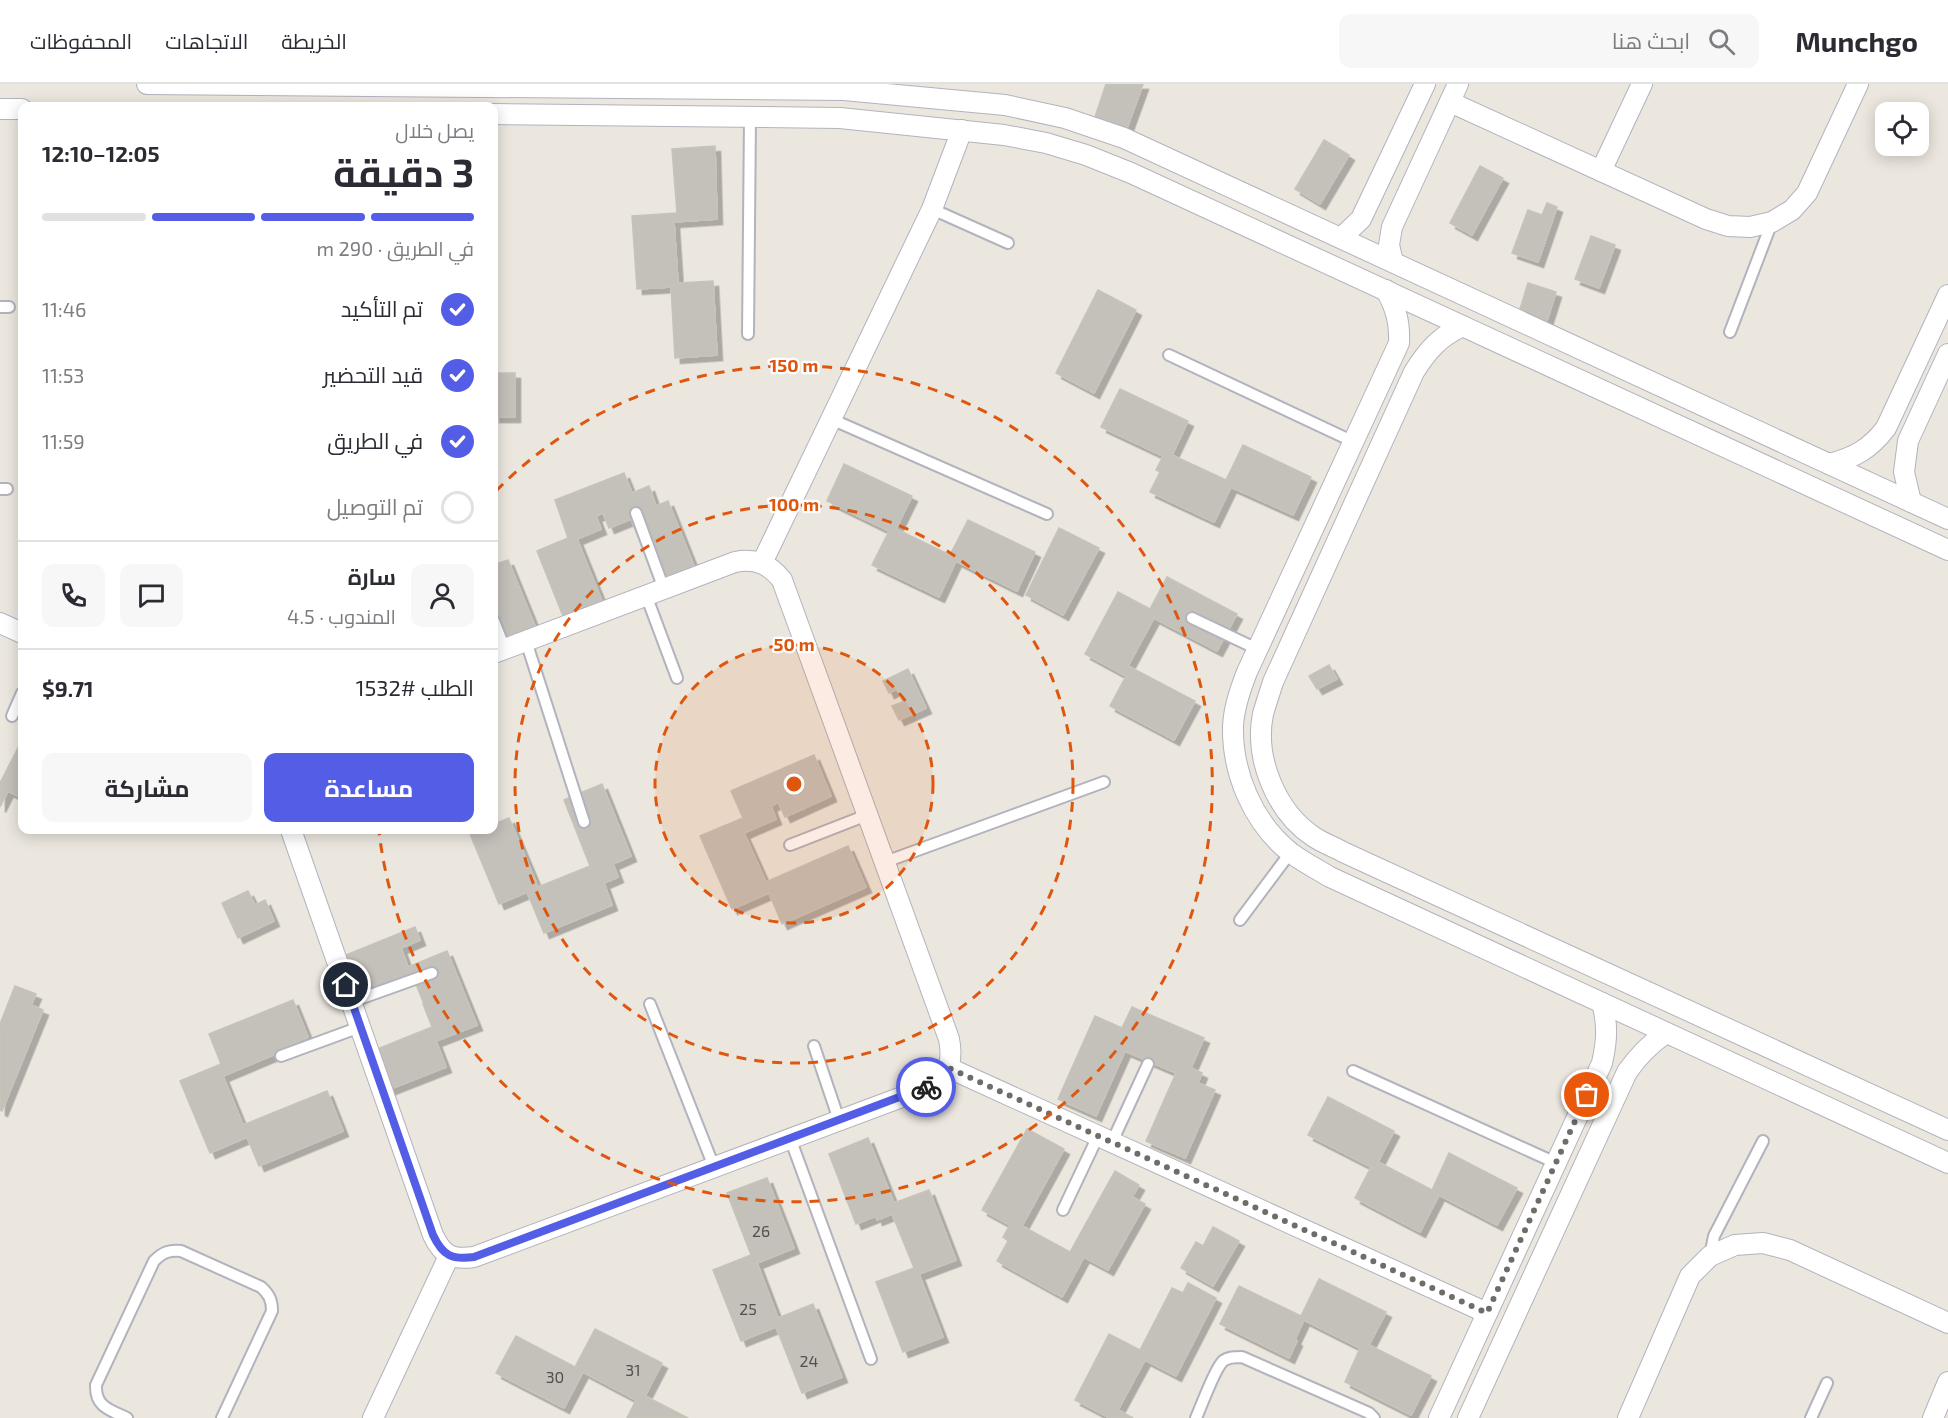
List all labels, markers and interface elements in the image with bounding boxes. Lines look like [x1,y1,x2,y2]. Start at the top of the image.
search box [1339,14,1759,68]
text: Munchgo [1795,24,1918,58]
icon: search [1705,25,1738,58]
text: ابحث هنا [1612,27,1690,53]
text: المحفوظات [30,28,132,53]
text: الاتجاهات [165,28,248,53]
text: الخريطة [281,28,347,53]
map controls [1875,102,1929,156]
button: locate [1875,102,1929,156]
text: يصل خلال [395,118,474,142]
text: 12:05–12:10 [42,140,160,166]
text: 3 دقيقة [333,148,474,195]
text: في الطريق · 290 m [317,236,474,260]
icon: check [441,293,474,326]
text: تم التأكيد [341,295,423,321]
text: 11:46 [42,297,86,321]
text: 150 m [770,354,818,376]
icon: check [441,359,474,392]
text: قيد التحضير [323,361,423,387]
text: 11:53 [42,363,84,387]
icon: check [441,425,474,458]
text: في الطريق [327,427,423,453]
text: 11:59 [42,429,85,453]
text: تم التوصيل [327,493,423,519]
text: 100 m [769,493,819,515]
text: سارة [348,563,396,589]
button: phone [42,564,105,627]
button: chat [120,564,183,627]
button: person [411,564,474,627]
text: المندوب · 4.5 [287,604,396,628]
text: 50 m [773,633,815,655]
text: الطلب #1532 [356,674,474,700]
text: $9.71 [42,675,94,701]
button: مشاركة [42,753,252,822]
button: مساعدة [264,753,474,822]
centre of rings [784,774,804,794]
pin [320,959,371,1010]
icon: home [329,968,362,1001]
courier [896,1057,956,1117]
pin [1561,1069,1612,1120]
icon: bike [910,1071,943,1104]
icon: bag [1570,1078,1603,1111]
house number: 26 [752,1221,770,1240]
house number: 25 [739,1299,757,1318]
house number: 24 [800,1351,819,1370]
house number: 31 [625,1360,641,1379]
house number: 30 [546,1367,564,1386]

